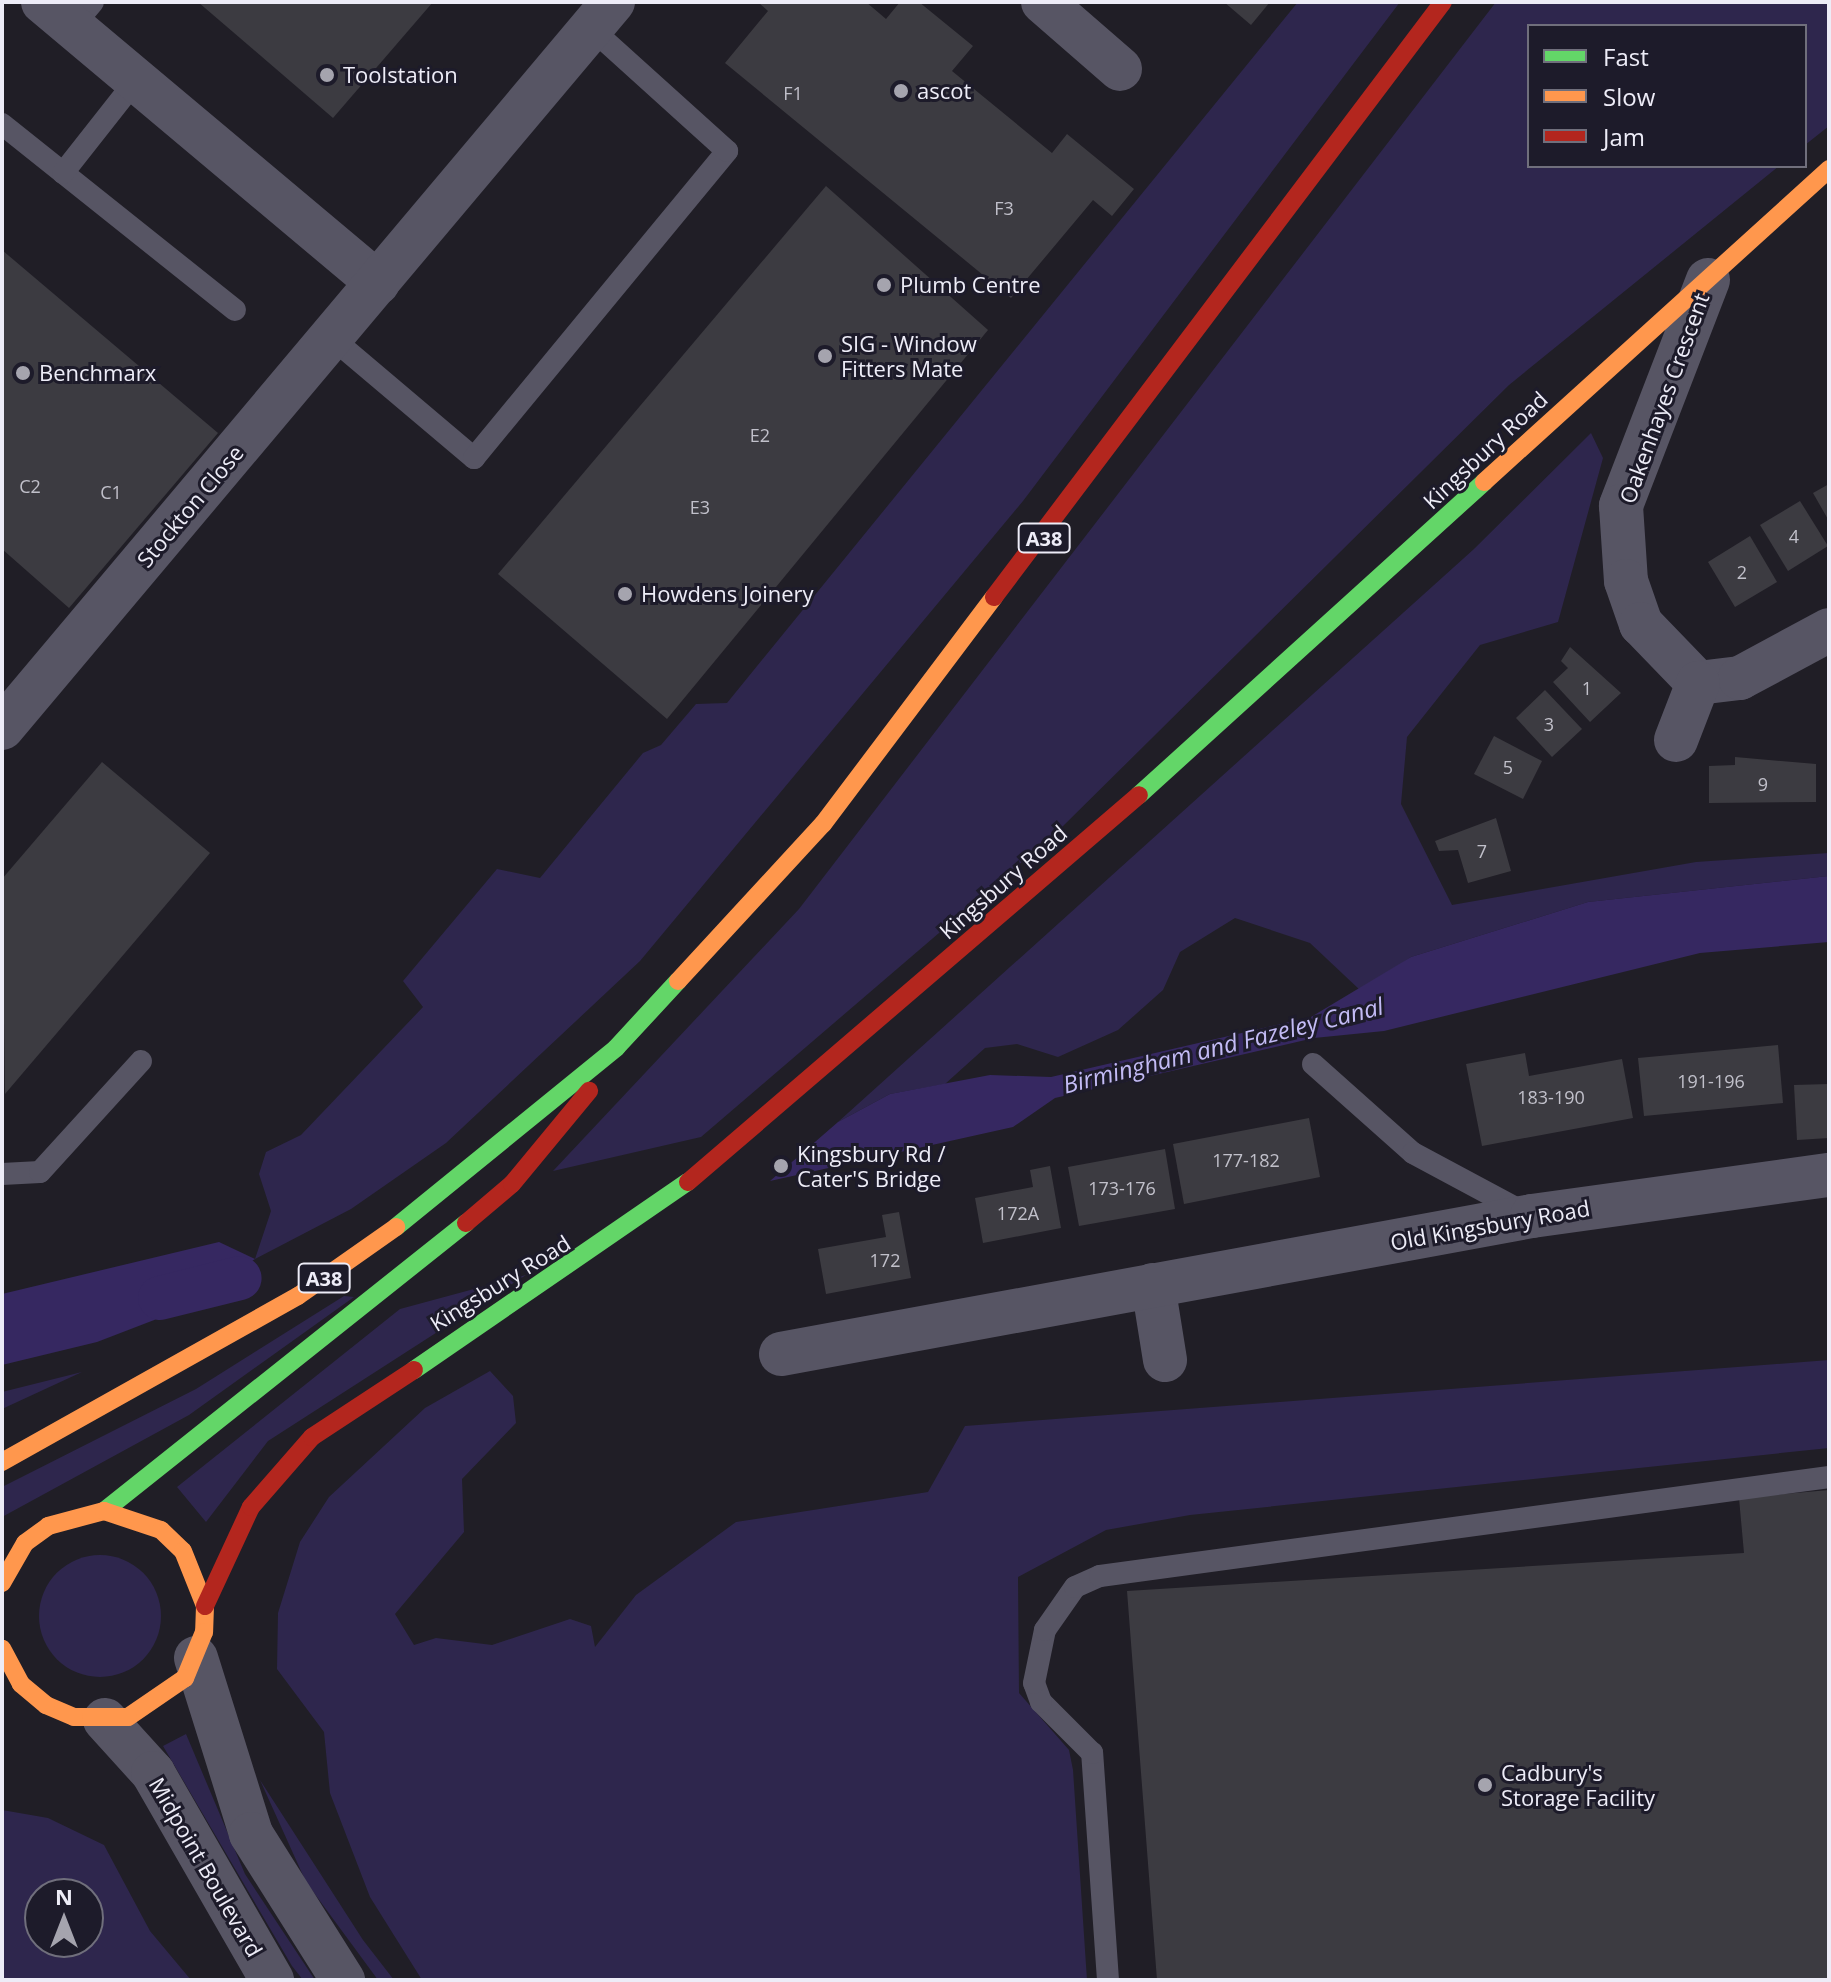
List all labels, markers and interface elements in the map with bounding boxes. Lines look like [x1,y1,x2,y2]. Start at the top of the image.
legend [1527,24,1807,168]
text: Fast [1603,40,1649,73]
place label: Toolstation [343,62,458,88]
marker: Toolstation [318,66,336,84]
place label: ascot [917,78,971,104]
text: Slow [1603,80,1655,113]
house number: F1 [783,82,803,104]
marker: ascot [892,82,910,100]
text: Jam [1603,120,1645,153]
house number: F3 [994,197,1014,219]
place label: Plumb Centre [900,272,1041,298]
marker: Plumb Centre [875,276,893,294]
street label: Oakenhayes Crescent [1614,289,1714,507]
place label: SIG - Window Fitters Mate [841,330,977,382]
marker: SIG - Window Fitters Mate [816,347,834,365]
place label: Benchmarx [39,360,156,386]
marker: Benchmarx [14,364,32,382]
street label: Kingsbury Road [1417,386,1553,514]
house number: E2 [750,424,770,446]
street label: Stockton Close [131,440,249,572]
house number: C2 [19,475,41,497]
house number: C1 [100,481,122,503]
house number: E3 [690,496,710,518]
road number: A38 [1016,522,1072,554]
house number: 4 [1789,525,1799,547]
house number: 2 [1737,561,1747,583]
place label: Howdens Joinery [641,581,814,607]
marker: Howdens Joinery [616,585,634,603]
house number: 1 [1582,677,1592,699]
house number: 3 [1544,713,1554,735]
house number: 5 [1503,756,1513,778]
house number: 9 [1758,773,1768,795]
street label: Kingsbury Road [934,820,1072,944]
house number: 7 [1477,840,1487,862]
water label: Birmingham and Fazeley Canal [1060,991,1386,1099]
house number: 191-196 [1677,1070,1745,1092]
house number: 183-190 [1517,1086,1585,1108]
place label: Kingsbury Rd / Cater'S Bridge [797,1140,945,1192]
house number: 177-182 [1212,1149,1280,1171]
marker: Kingsbury Rd / Cater'S Bridge [772,1157,790,1175]
house number: 173-176 [1088,1177,1156,1199]
street label: Old Kingsbury Road [1388,1194,1592,1256]
house number: 172A [997,1202,1039,1224]
street label: Kingsbury Road [425,1229,575,1337]
house number: 172 [870,1249,900,1271]
road number: A38 [296,1262,352,1294]
place label: Cadbury's Storage Facility [1501,1759,1655,1810]
street label: Midpoint Boulevard [144,1773,268,1961]
marker: Cadbury's Storage Facility [1476,1776,1494,1794]
north arrow [24,1878,104,1958]
text: N [55,1881,73,1911]

